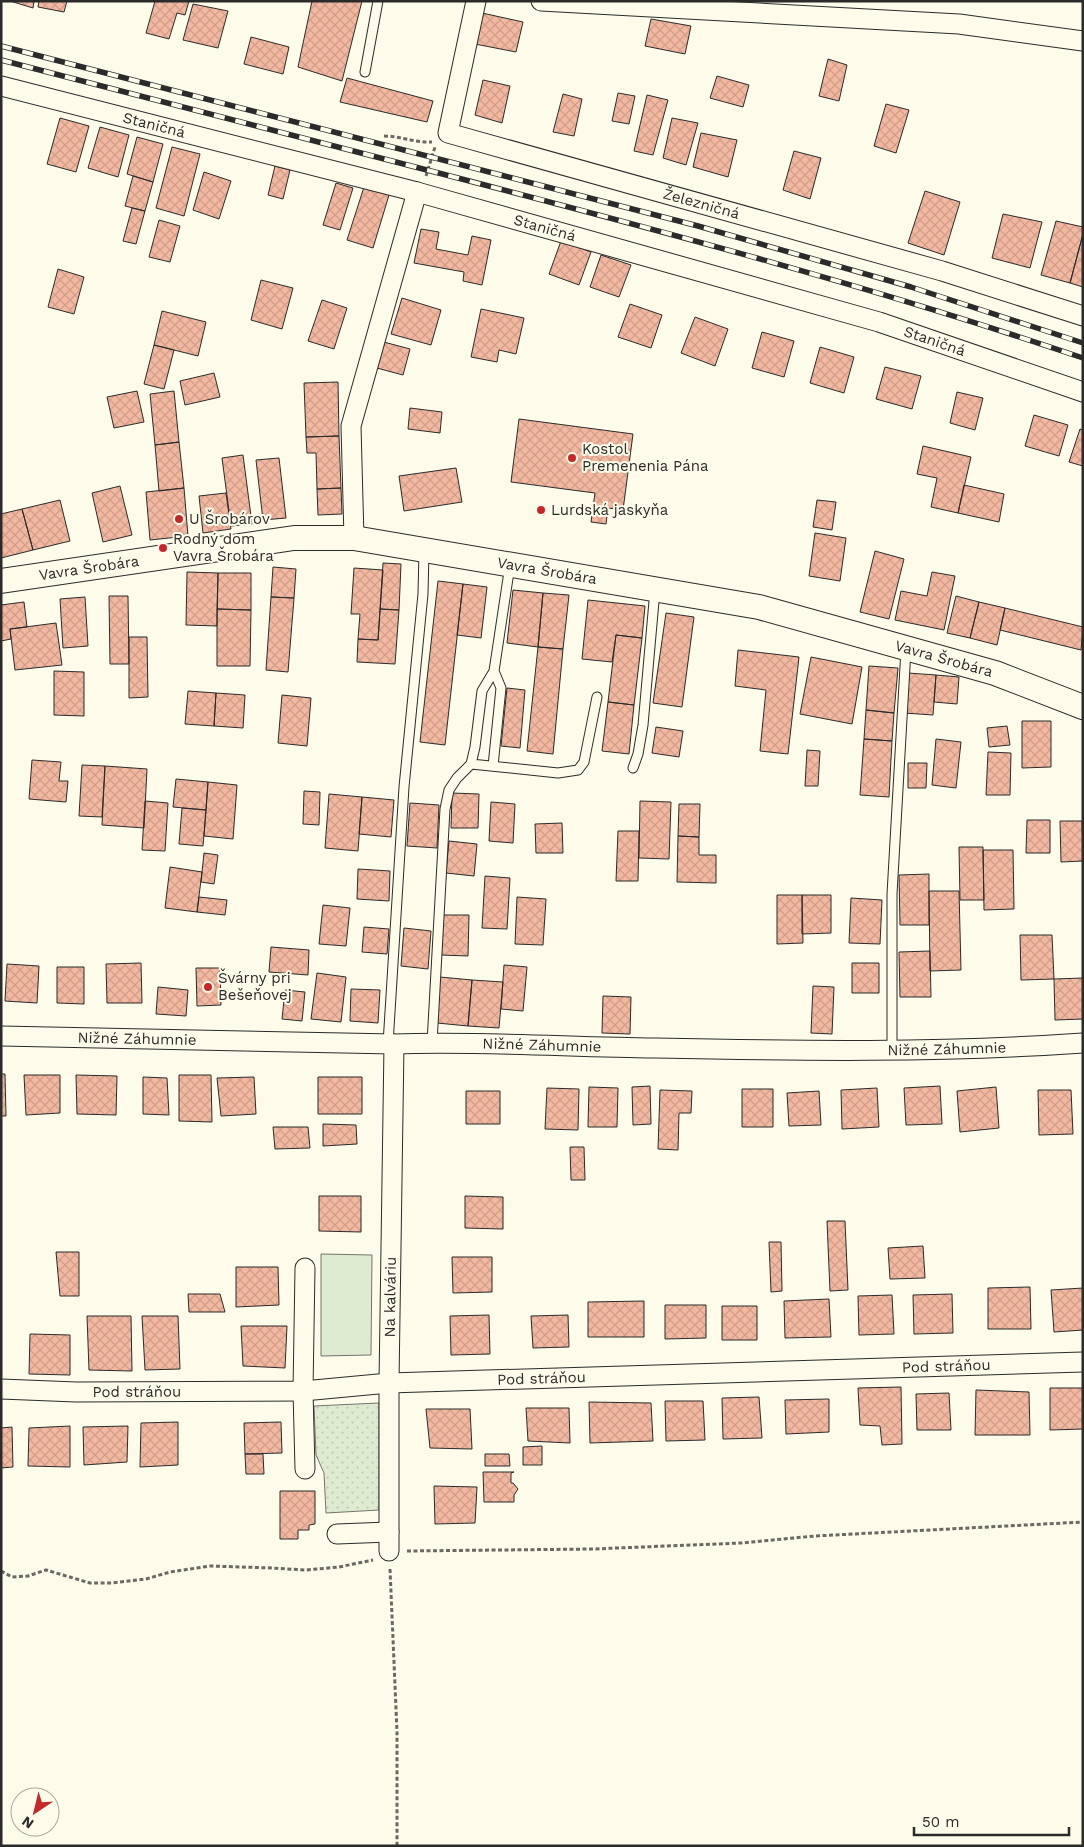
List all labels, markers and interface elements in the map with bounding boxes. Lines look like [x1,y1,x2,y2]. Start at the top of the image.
street label: Staničná [121,108,188,142]
street label: Železničná [661,185,742,223]
street label: Staničná [512,211,578,245]
street label: Staničná [901,322,968,360]
place label: Kostol Premenenia Pána [582,440,709,475]
marker: Kostol Premenenia Pána [566,452,578,464]
place label: Lurdská jaskyňa [551,501,669,519]
marker: Lurdská jaskyňa [535,504,547,516]
place label: U Šrobárov [189,509,270,528]
marker: U Šrobárov [173,513,185,525]
place label: Rodný dom Vavra Šrobára [173,530,274,565]
marker: Rodný dom Vavra Šrobára [157,542,169,554]
street label: Vavra Šrobára [38,552,141,584]
street label: Vavra Šrobára [496,554,599,588]
street label: Vavra Šrobára [893,636,995,681]
place label: Švárny pri Bešeňovej [218,968,292,1004]
marker: Švárny pri Bešeňovej [202,981,214,993]
street label: Nižné Záhumnie [77,1029,197,1049]
street label: Nižné Záhumnie [482,1034,602,1056]
street label: Nižné Záhumnie [887,1038,1007,1059]
street label: Na kalváriu [381,1256,400,1338]
street label: Pod stráňou [902,1356,991,1376]
street label: Pod stráňou [497,1368,586,1389]
street label: Pod stráňou [93,1383,181,1401]
north arrow [10,1787,60,1837]
scale bar [914,1804,1069,1836]
text: N [19,1813,36,1832]
text: 50 m [922,1813,959,1831]

